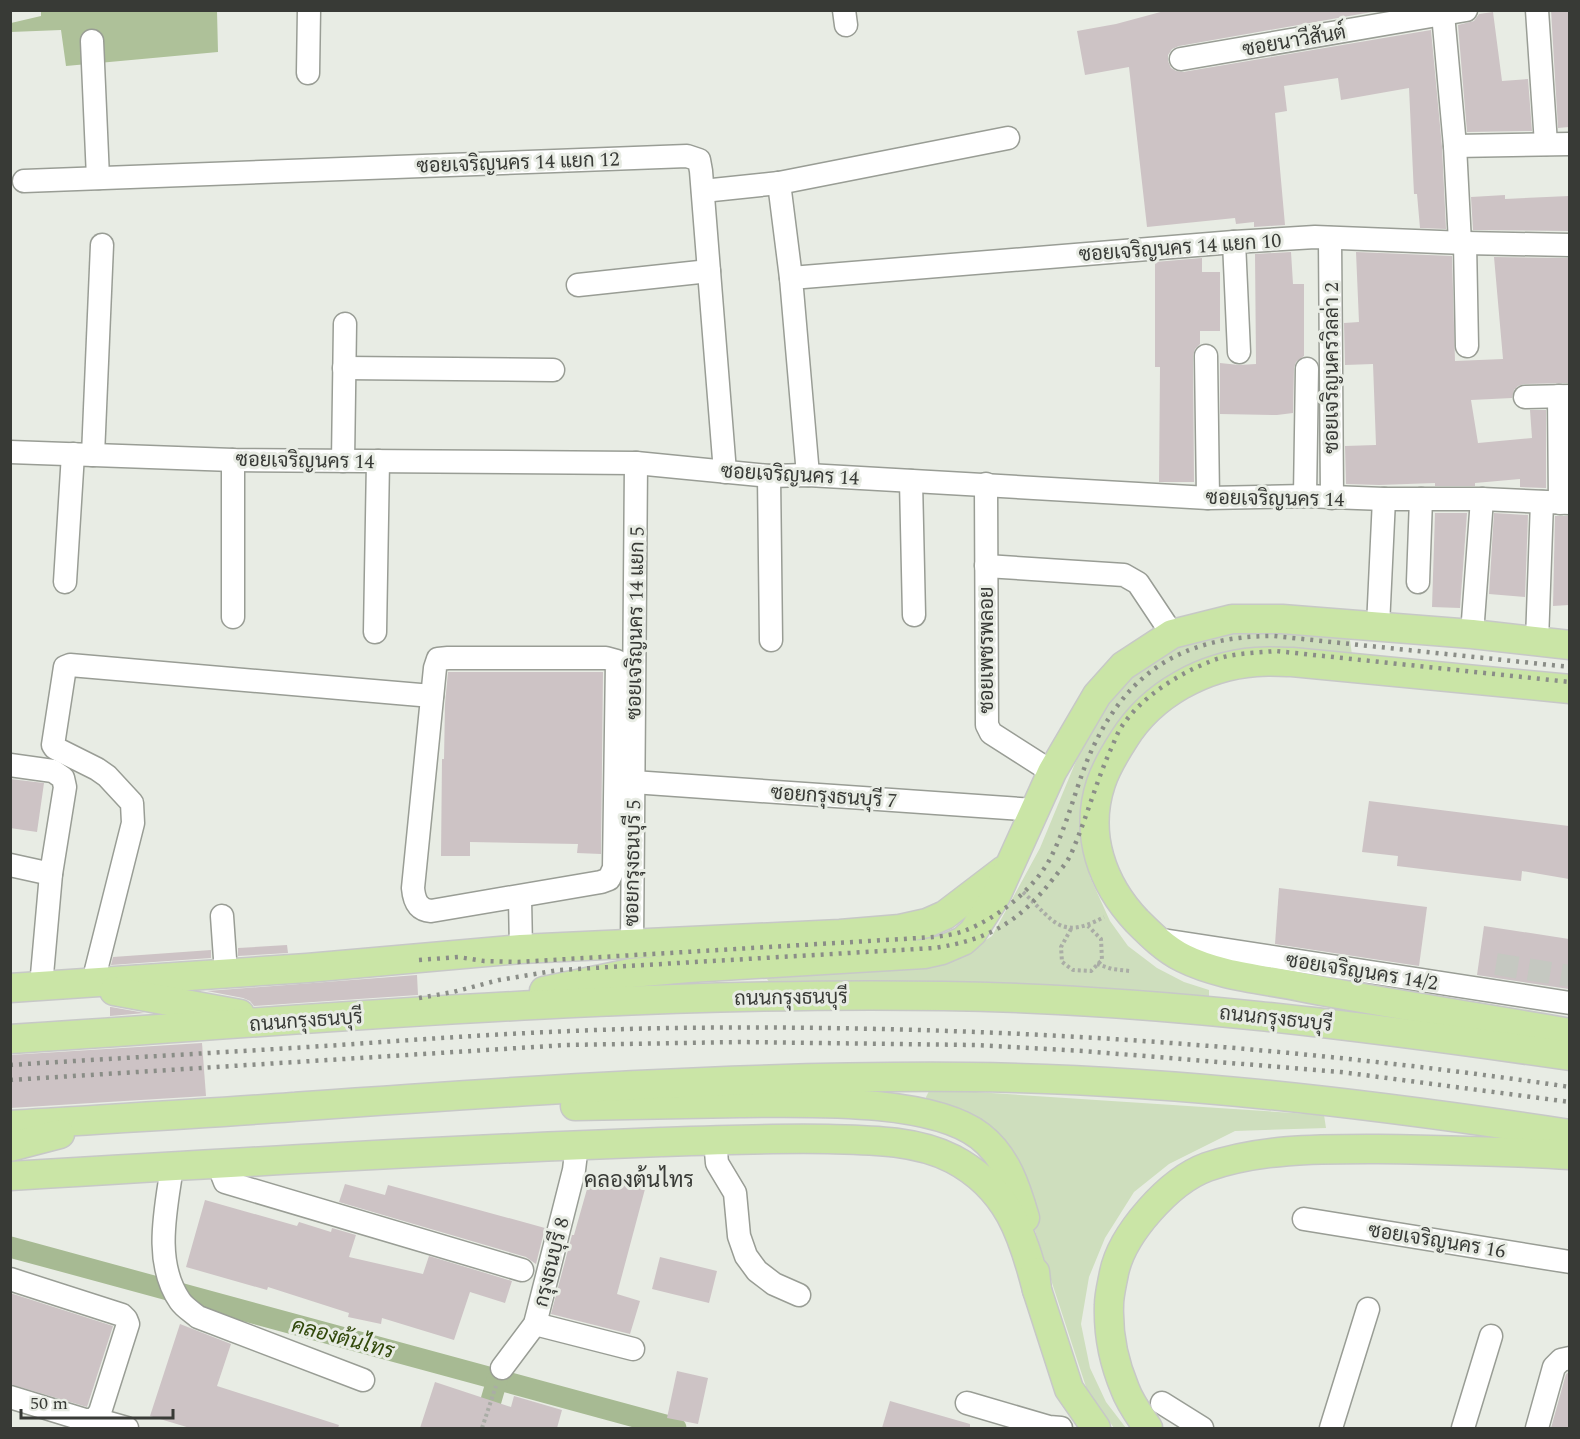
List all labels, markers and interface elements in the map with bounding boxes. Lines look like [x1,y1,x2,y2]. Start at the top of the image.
street label: ซอยนาวีสันต์ [1240,17,1348,65]
street label: ซอยเจริญนคร 14 แยก 12 [416,144,620,182]
street label: ซอยเจริญนคร 14 แยก 10 [1078,226,1282,270]
street label: ซอยเจริญนครวิลล่า 2 [1317,282,1347,454]
street label: ซอยเจริญนคร 14 [235,445,375,477]
street label: ซอยเจริญนคร 14 [720,456,860,494]
street label: ซอยเจริญนคร 14 [1205,483,1345,515]
street label: ซอยเจริญนคร 14 แยก 5 [619,526,653,720]
street label: ซอยเพชรพลอย [972,586,1002,714]
street label: ซอยกรุงธนบุรี 7 [770,778,898,816]
street label: ซอยกรุงธนบุรี 5 [617,799,649,927]
street label: ซอยเจริญนคร 14/2 [1284,945,1440,999]
street label: ถนนกรุงธนบุรี [734,982,848,1014]
street label: ถนนกรุงธนบุรี [1218,998,1334,1040]
street label: ถนนกรุงธนบุรี [248,1002,364,1040]
district label: คลองต้นไทร [584,1164,694,1197]
street label: กรุงธนบุรี 8 [526,1214,578,1310]
street label: ซอยเจริญนคร 16 [1366,1215,1508,1267]
water label: คลองต้นไทร [288,1310,398,1368]
scale bar [21,1382,172,1420]
text: 50 m [30,1390,68,1417]

